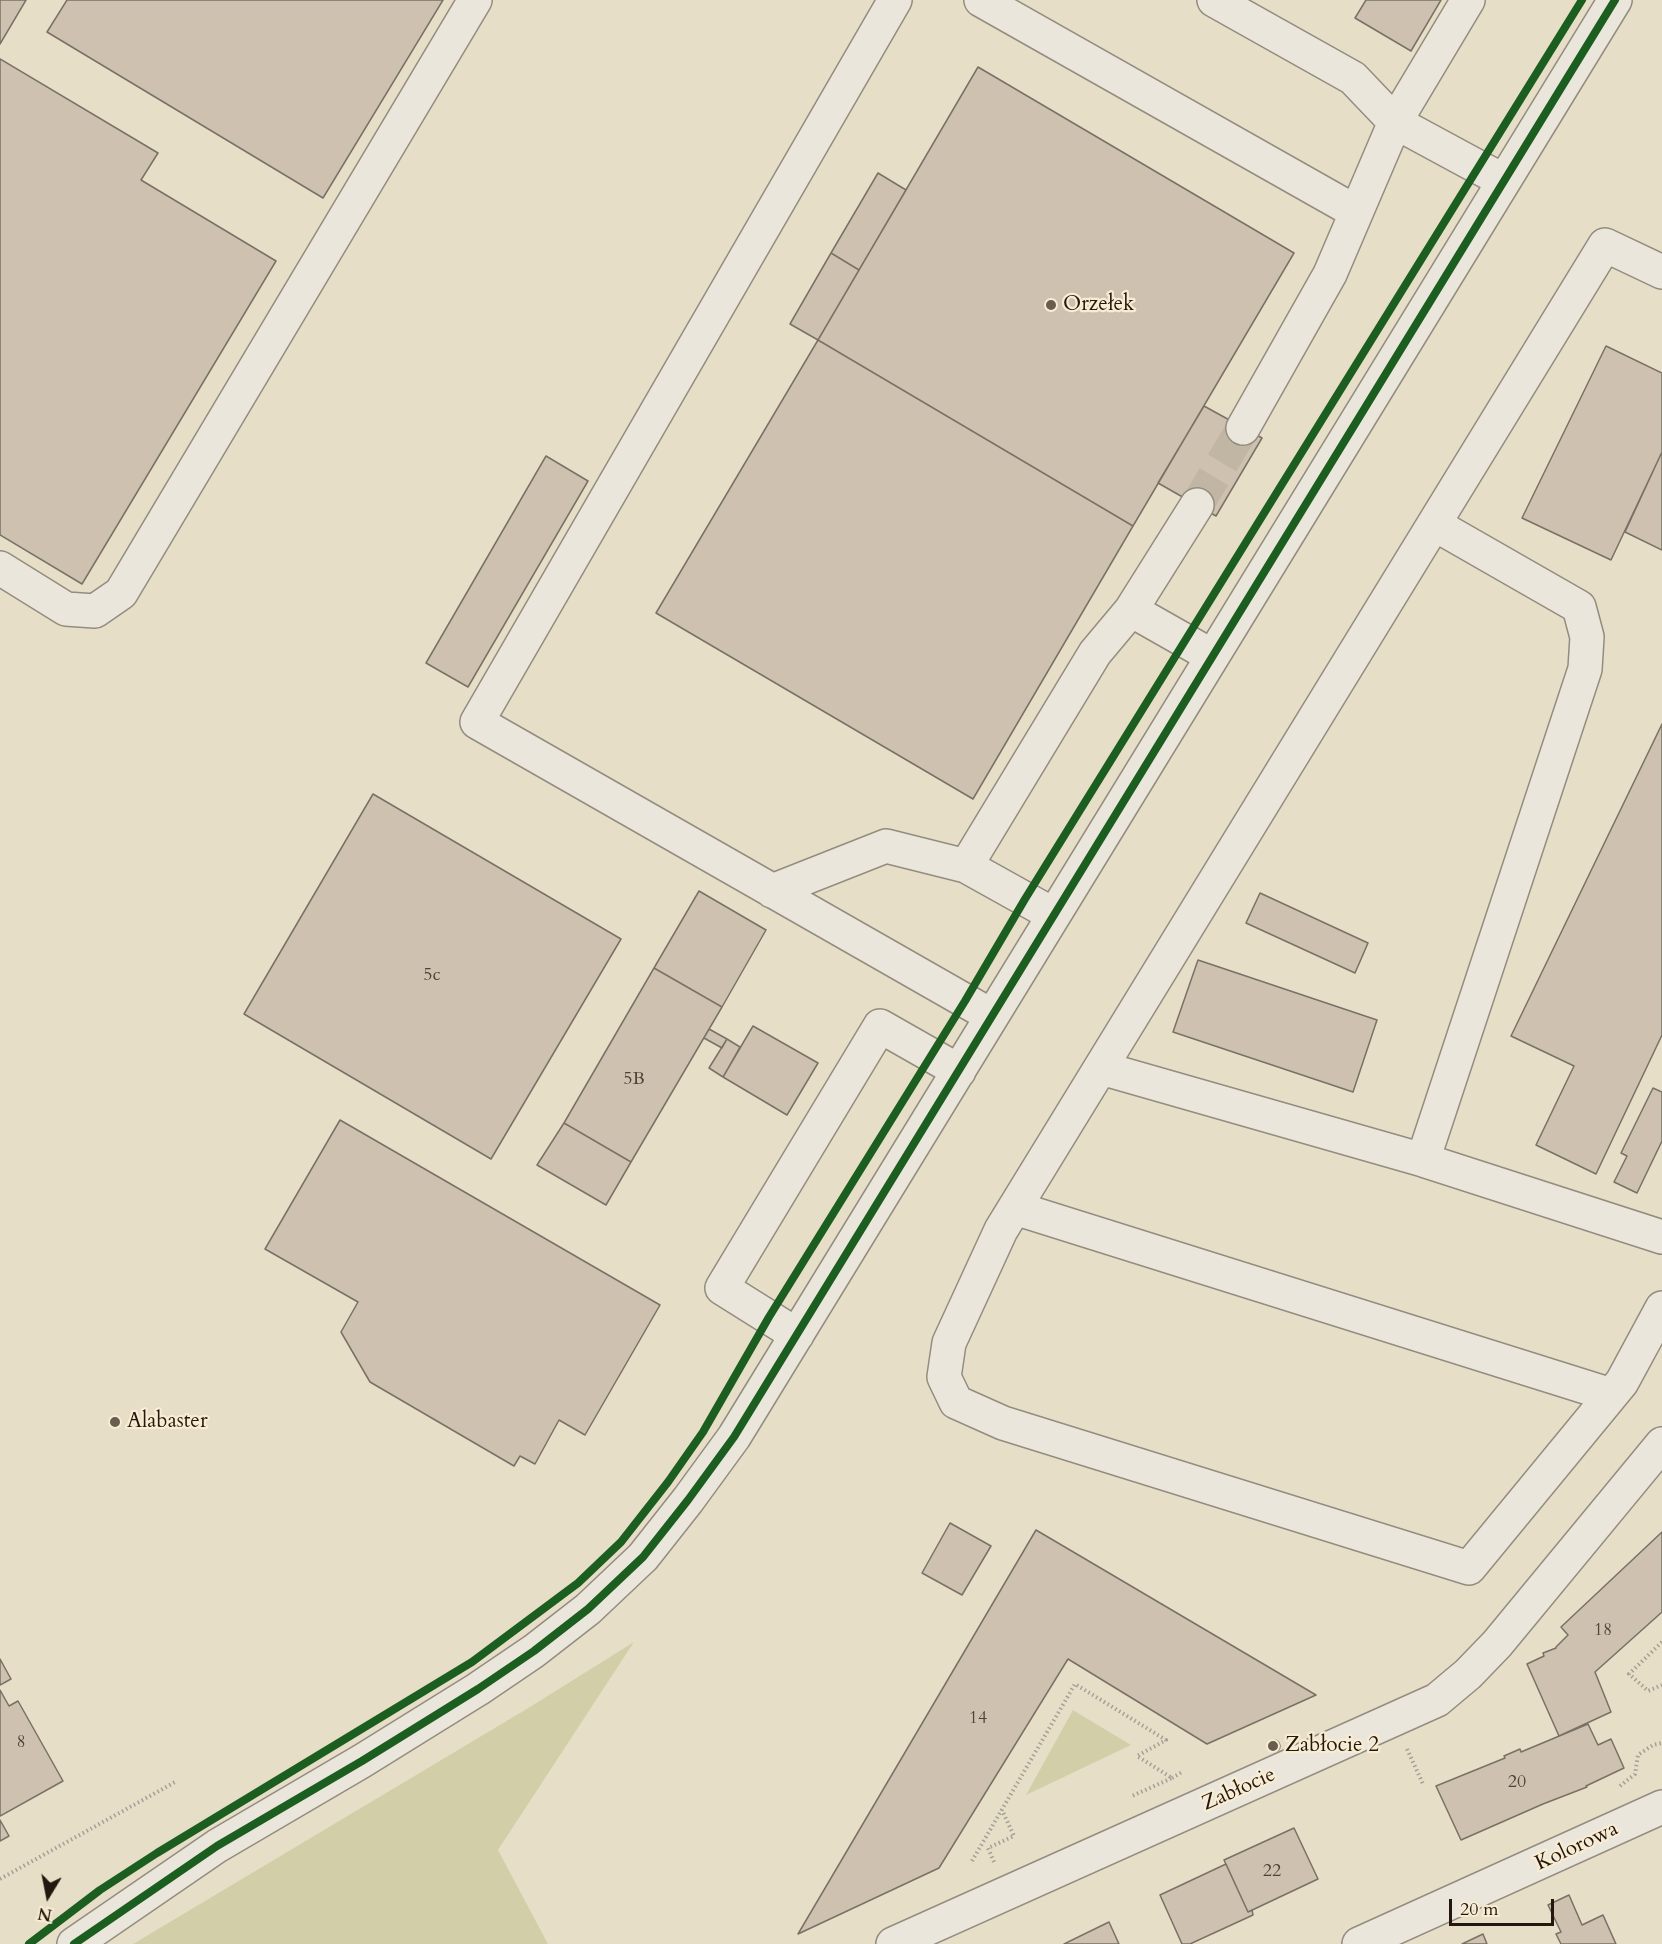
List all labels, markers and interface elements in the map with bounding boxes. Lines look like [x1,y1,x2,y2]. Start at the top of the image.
place label: Orzełek [1063,292,1134,318]
marker: Orzełek [1044,298,1058,312]
house number: 5c [423,965,441,987]
house number: 5B [623,1069,645,1091]
place label: Alabaster [127,1409,208,1435]
marker: Alabaster [108,1415,122,1429]
house number: 18 [1594,1620,1612,1642]
house number: 14 [969,1708,987,1730]
house number: 8 [16,1732,26,1754]
place label: Zabłocie 2 [1285,1733,1379,1759]
marker: Zabłocie 2 [1266,1739,1280,1753]
street label: Zabłocie [1198,1763,1280,1817]
house number: 20 [1508,1772,1526,1794]
street label: Kolorowa [1532,1817,1622,1877]
house number: 22 [1263,1861,1281,1883]
north arrow [18,1866,78,1926]
scale bar [1452,1887,1557,1925]
text: 20 m [1460,1897,1499,1922]
text: N [36,1902,54,1926]

